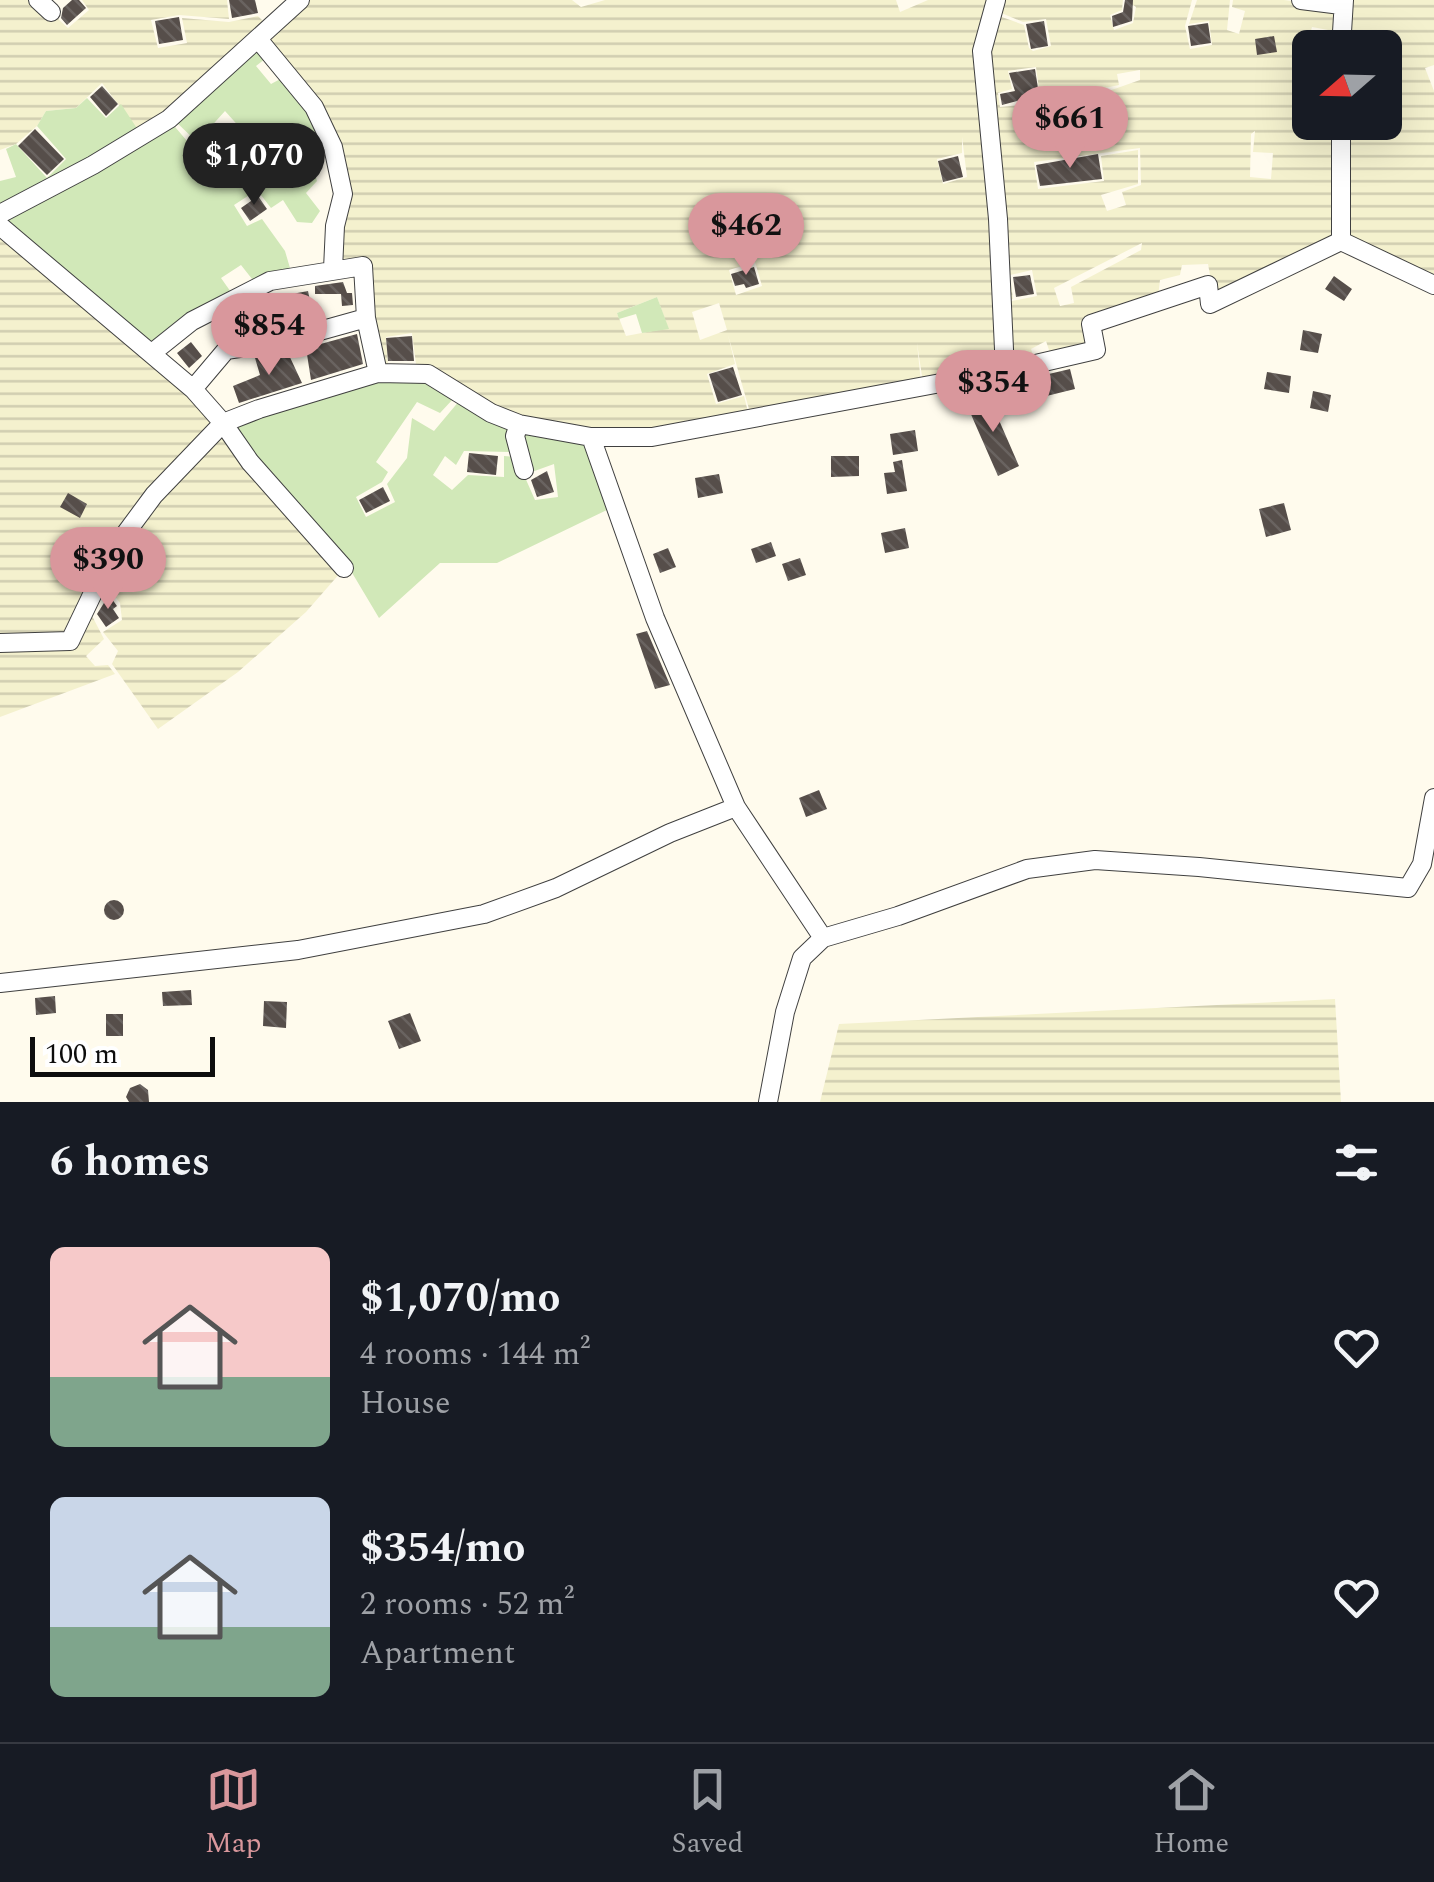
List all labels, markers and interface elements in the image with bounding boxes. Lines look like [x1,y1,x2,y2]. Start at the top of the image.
north arrow [1292,30,1402,140]
map controls [1292,30,1402,140]
pin: $661 [1011,86,1129,171]
text: $661 [1034,94,1106,143]
pin: $1,070 [173,123,335,208]
text: $1,070 [205,131,303,180]
pin: $462 [687,193,805,278]
text: $462 [710,201,782,250]
pin: $854 [210,293,328,378]
text: $854 [233,301,305,350]
pin: $354 [934,350,1052,435]
text: $354 [957,358,1029,407]
pin: $390 [49,527,167,612]
text: $390 [72,535,144,584]
scale bar [30,1032,215,1076]
text: 100 m [45,1033,118,1076]
text: 6 homes [50,1131,210,1194]
icon: filters [1329,1135,1384,1190]
text: $1,070/mo [360,1267,560,1330]
icon: home [130,1287,250,1407]
icon: heart [1329,1320,1384,1375]
text: 4 rooms · 144 m² [360,1330,590,1379]
text: House [360,1379,450,1428]
text: $354/mo [360,1517,526,1580]
icon: home [130,1537,250,1657]
icon: heart [1329,1570,1384,1625]
text: 2 rooms · 52 m² [360,1580,574,1629]
text: Apartment [360,1629,515,1678]
tab: Map [205,1762,261,1865]
tab: Saved [672,1762,743,1865]
tab: Home [1154,1762,1229,1865]

